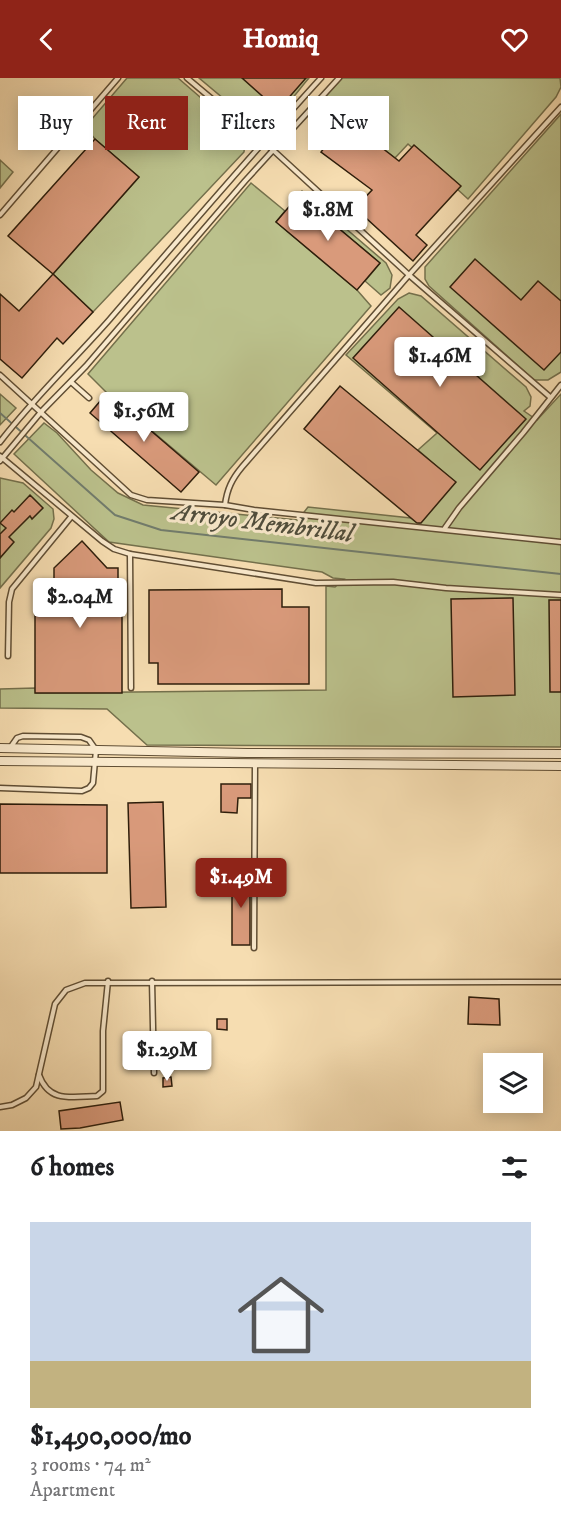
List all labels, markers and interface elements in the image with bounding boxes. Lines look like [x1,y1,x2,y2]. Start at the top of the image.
text: Homiq [243,22,319,56]
icon: back [30,23,63,56]
icon: heart [498,23,531,56]
chip: Buy [18,96,93,150]
chip: Rent [105,96,188,150]
chip: Filters [200,96,296,150]
chip: New [308,96,389,150]
pin: $1.8M [286,191,370,242]
text: $1.8M [302,198,354,223]
pin: $1.46M [391,337,489,388]
text: $1.46M [408,344,472,369]
pin: $1.56M [95,392,193,443]
text: $1.56M [113,399,175,424]
water label: Arroyo Membrillal [168,495,358,551]
pin: $2.04M [31,578,129,629]
text: $2.04M [47,585,113,610]
pin: $1.49M [192,858,290,909]
text: $1.49M [210,865,272,890]
pin: $1.29M [118,1031,216,1082]
text: $1.29M [136,1038,198,1063]
map controls [483,1053,543,1113]
button: layers [483,1053,543,1113]
text: 6 homes [30,1151,114,1184]
icon: filters [498,1151,531,1184]
icon: home [227,1261,335,1369]
text: $1,490,000/mo [30,1420,191,1453]
text: 3 rooms · 74 m² [30,1453,151,1478]
text: Apartment [30,1478,115,1503]

